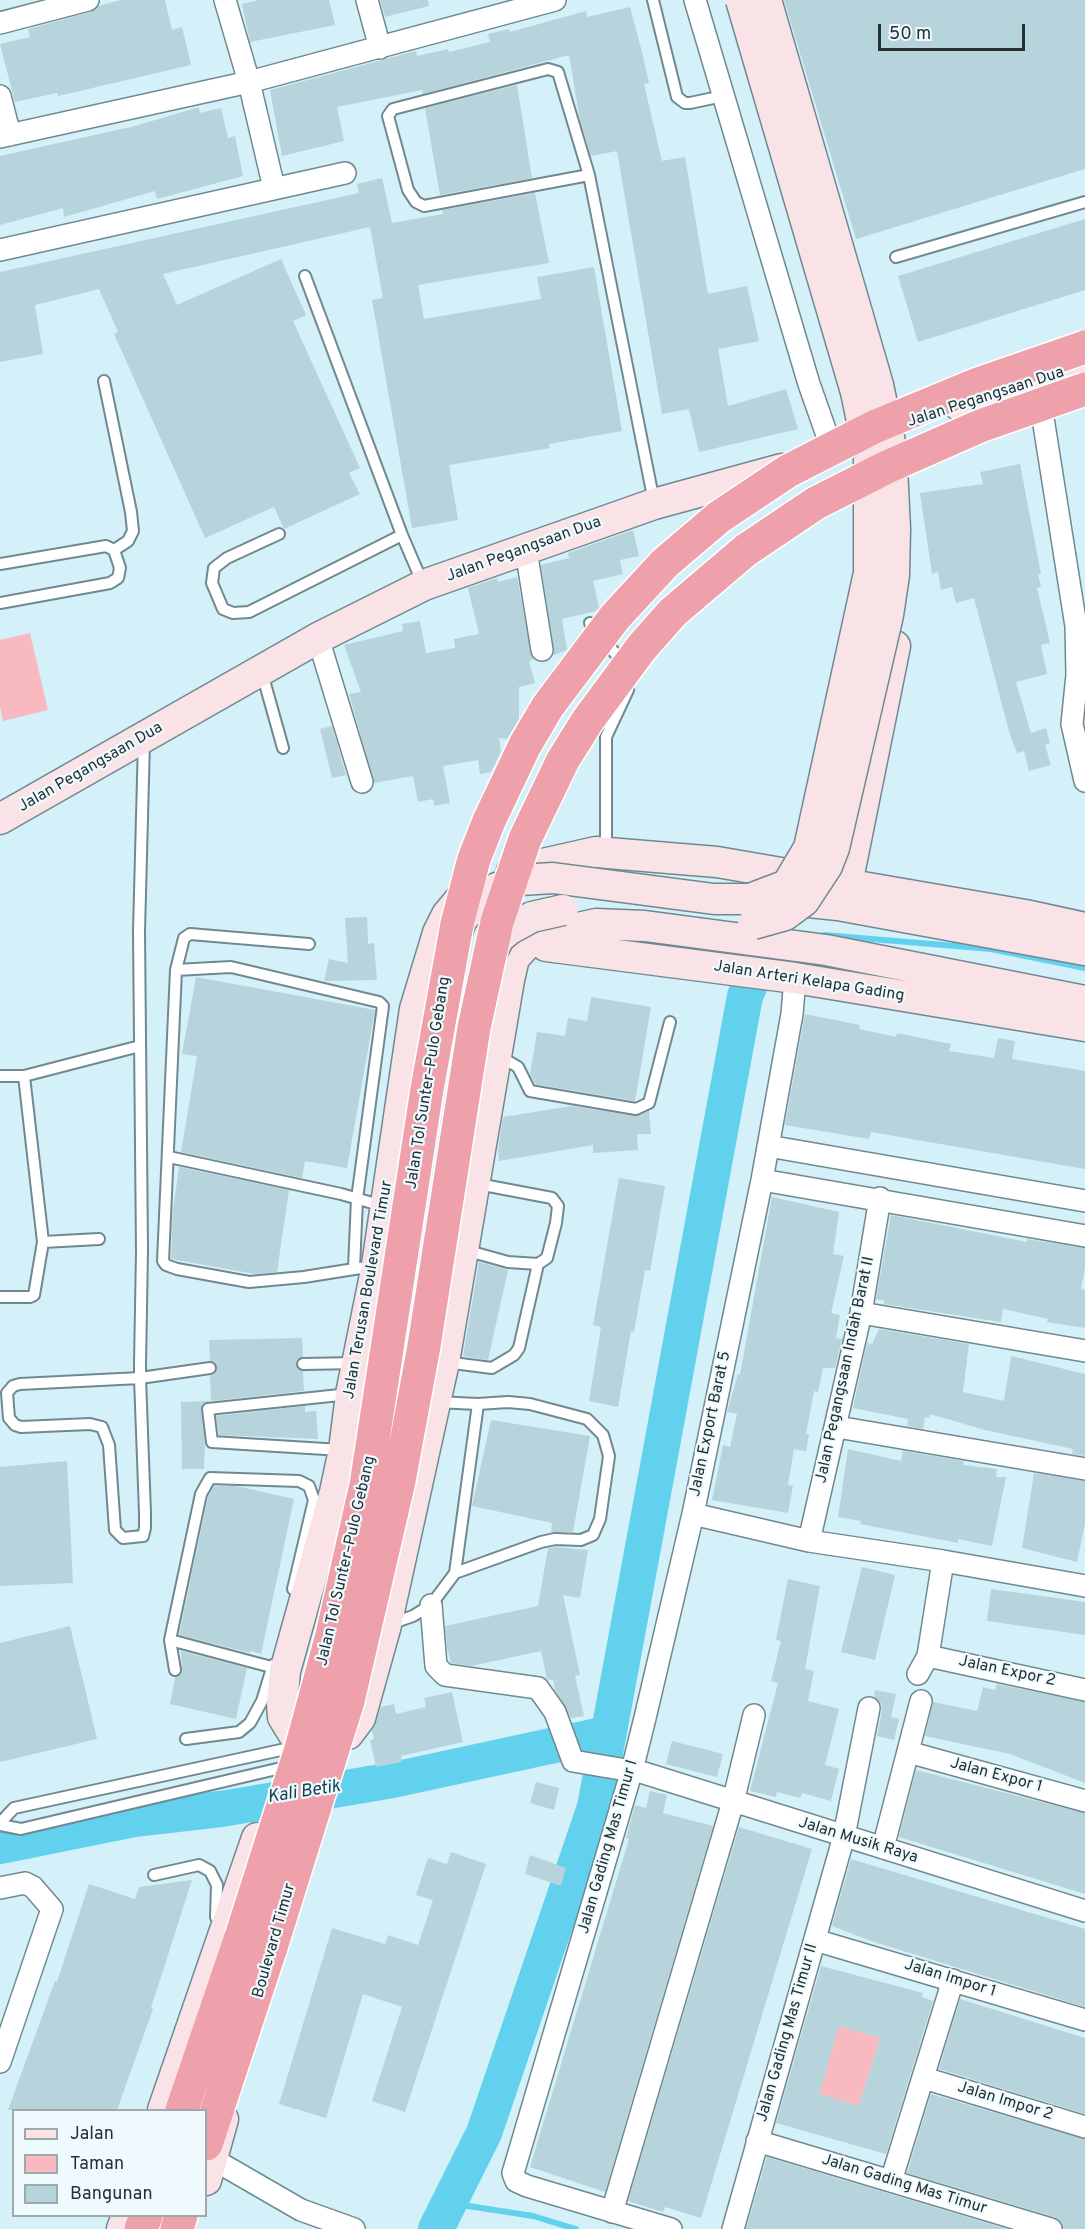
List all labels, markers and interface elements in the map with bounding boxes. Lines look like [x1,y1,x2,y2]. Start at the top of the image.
scale bar [881,12,1028,50]
text: 50 m [889,23,931,46]
street label: Jalan Pegangsaan Dua [905,364,1067,432]
street label: Jalan Pegangsaan Dua [444,513,604,587]
street label: Jalan Pegangsaan Dua [15,719,167,817]
street label: Jalan Arteri Kelapa Gading [712,957,906,1007]
street label: Jalan Tol Sunter–Pulo Gebang [403,975,455,1191]
street label: Jalan Terusan Boulevard Timur [340,1179,398,1401]
street label: Jalan Pegangsaan Indah Barat II [813,1255,879,1485]
street label: Jalan Export Barat 5 [686,1350,736,1498]
street label: Jalan Tol Sunter–Pulo Gebang [313,1454,381,1668]
street label: Jalan Expor 2 [957,1652,1057,1692]
street label: Jalan Expor 1 [948,1754,1044,1798]
street label: Jalan Gading Mas Timur I [575,1758,643,1936]
water label: Kali Betik [266,1777,342,1809]
street label: Jalan Musik Raya [796,1814,920,1868]
street label: Boulevard Timur [249,1881,301,2001]
street label: Jalan Gading Mas Timur II [753,1942,823,2124]
street label: Jalan Impor 1 [902,1956,998,2002]
street label: Jalan Impor 2 [955,2078,1055,2126]
legend [12,2109,207,2217]
text: Jalan [70,2123,114,2146]
street label: Jalan Gading Mas Timur [819,2151,989,2219]
text: Taman [70,2153,124,2176]
text: Bangunan [70,2183,153,2206]

